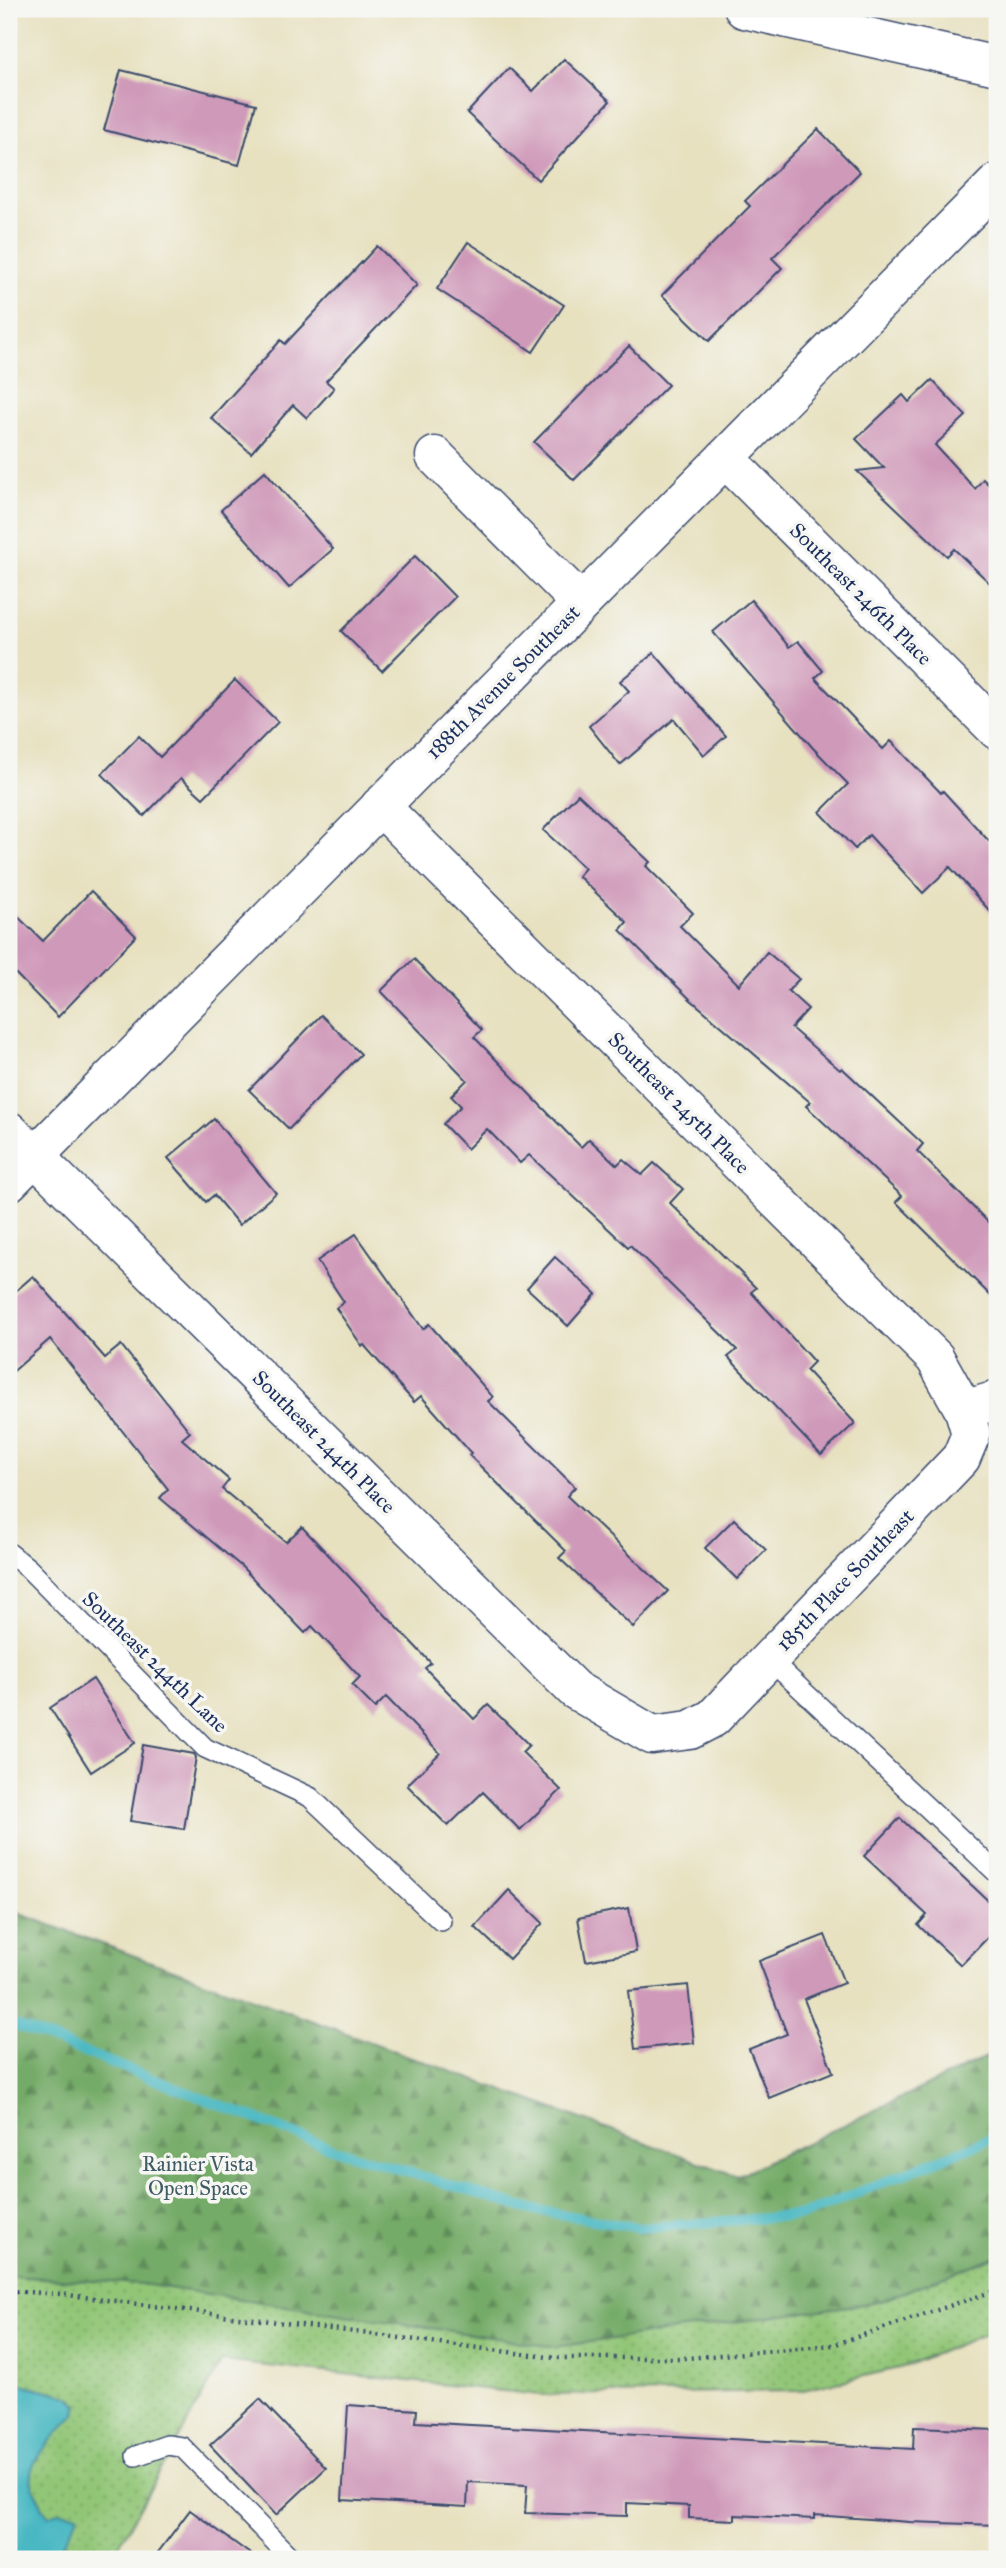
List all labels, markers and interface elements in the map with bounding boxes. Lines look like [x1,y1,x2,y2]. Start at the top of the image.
street label: Southeast 246th Place [784,517,938,671]
street label: 188th Avenue Southeast [420,599,586,765]
street label: Southeast 245th Place [603,1027,756,1180]
street label: Southeast 244th Place [247,1365,401,1519]
street label: 185th Place Southeast [771,1503,920,1656]
street label: Southeast 244th Lane [77,1586,233,1738]
park label: Rainier Vista Open Space [142,2151,254,2201]

